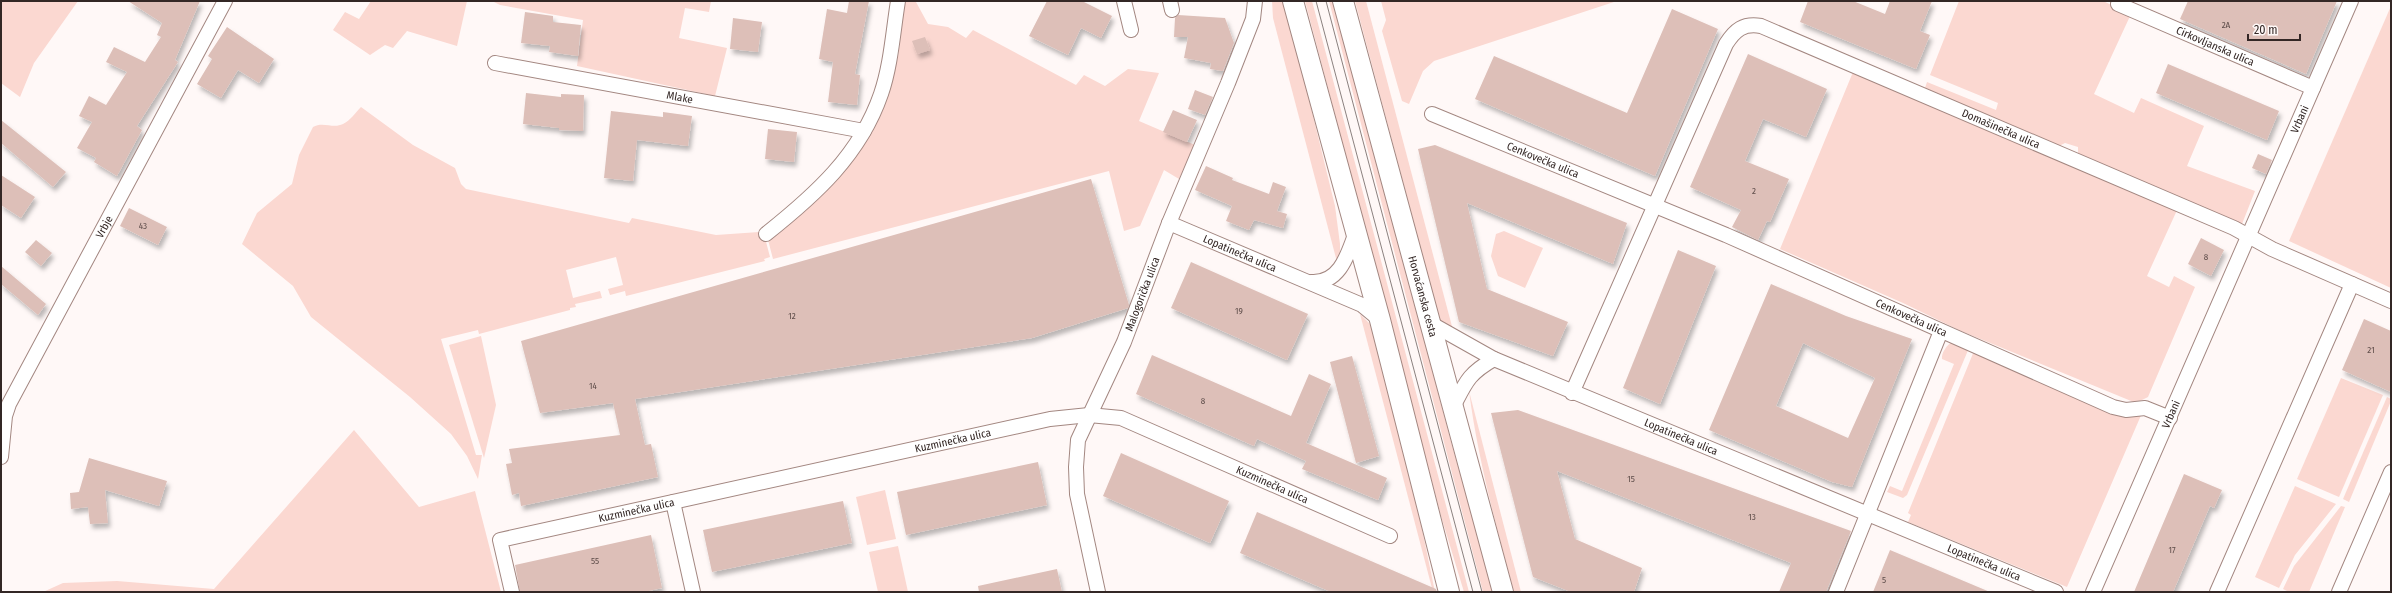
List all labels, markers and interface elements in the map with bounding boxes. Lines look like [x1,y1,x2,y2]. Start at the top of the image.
scale bar [2248,16,2300,42]
house number: 2A [2222,20,2231,30]
street label: Cirkovljanska ulica [2174,23,2256,69]
text: 20 m [2254,23,2278,37]
street label: Mlake [666,88,694,106]
street label: Vrbani [2288,103,2311,135]
street label: Domašinečka ulica [1960,106,2042,151]
street label: Cenkovečka ulica [1505,139,1581,180]
house number: 2 [1752,186,1756,196]
street label: Vrbje [93,213,115,240]
house number: 43 [139,221,147,231]
street label: Lopatinečka ulica [1201,232,1278,274]
house number: 8 [2204,252,2209,262]
street label: Horvaćanska cesta [1406,254,1440,338]
street label: Malogorička ulica [1122,255,1162,333]
street label: Cenkovečka ulica [1874,296,1949,339]
house number: 19 [1235,306,1243,316]
house number: 12 [788,311,796,321]
house number: 21 [2367,345,2375,355]
house number: 14 [589,381,598,391]
house number: 8 [1201,396,1206,406]
street label: Vrbani [2159,398,2182,430]
street label: Lopatinečka ulica [1642,416,1720,458]
street label: Kuzminečka ulica [914,426,992,455]
street label: Kuzminečka ulica [1234,463,1310,506]
house number: 15 [1627,474,1635,484]
street label: Kuzminečka ulica [597,495,676,525]
house number: 13 [1748,512,1756,522]
street label: Lopatinečka ulica [1945,541,2023,583]
house number: 17 [2168,545,2176,555]
house number: 55 [591,556,599,566]
house number: 5 [1882,575,1886,585]

